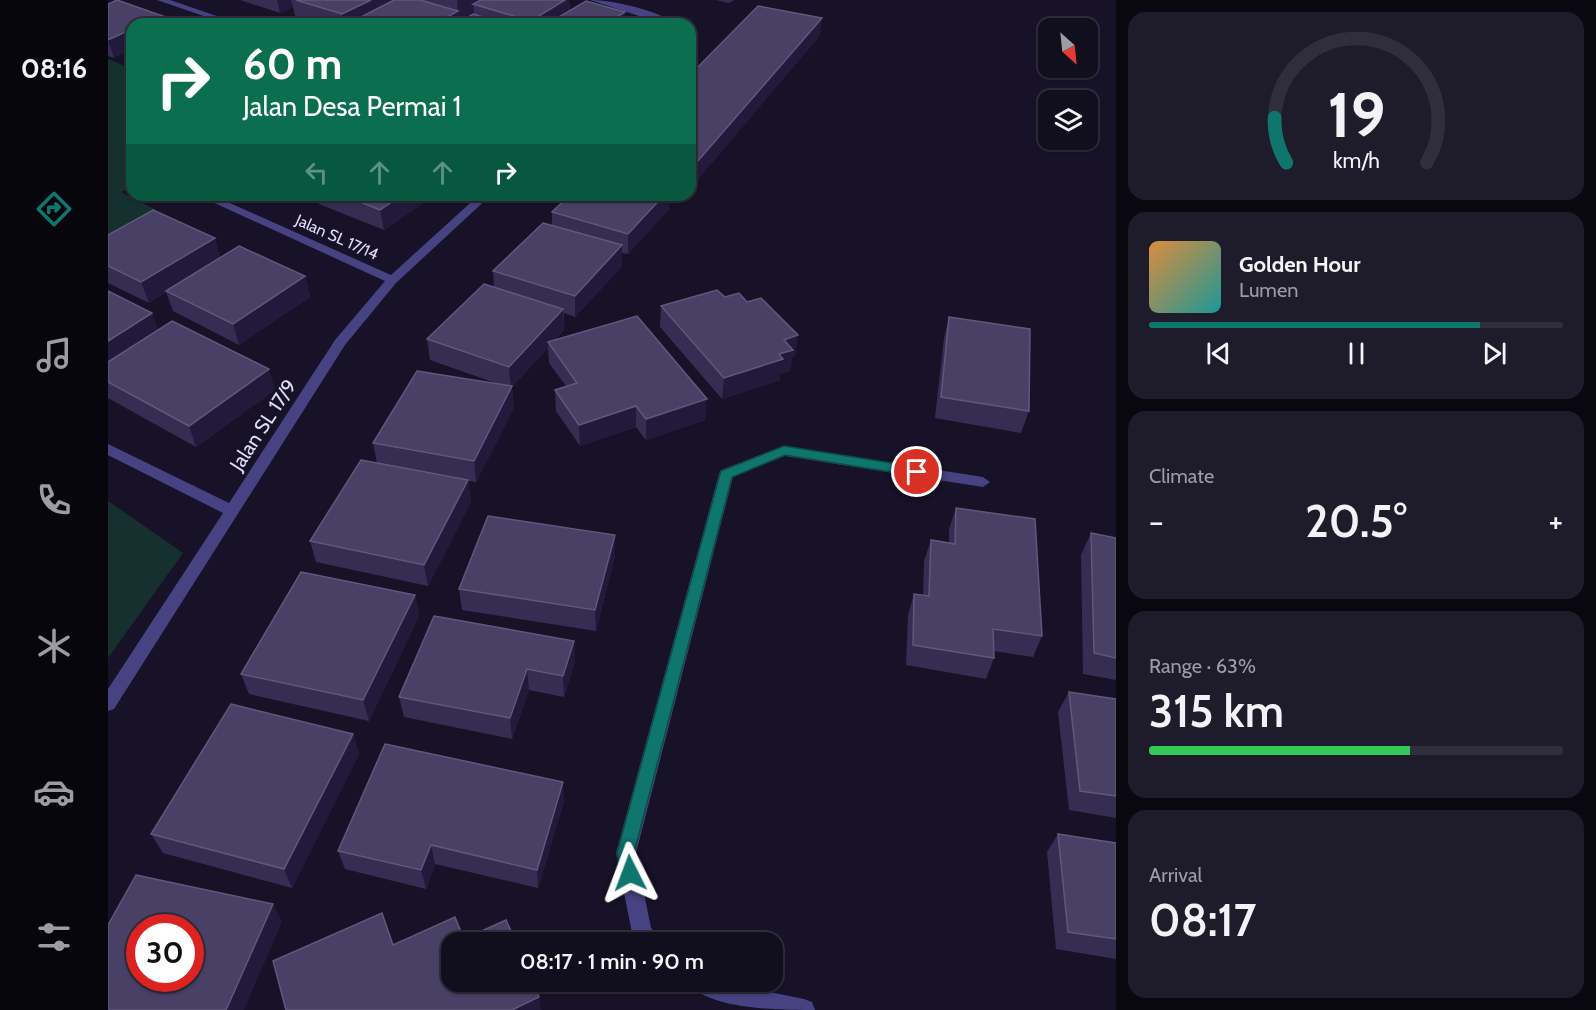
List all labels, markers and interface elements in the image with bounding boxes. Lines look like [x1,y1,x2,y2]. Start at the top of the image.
north arrow [1038,18,1098,78]
map controls [1038,18,1098,150]
text: 60 m [243,38,342,90]
icon: right [144,42,222,120]
text: 08:16 [21,52,87,85]
text: 19 [1327,77,1385,153]
text: Jalan Desa Permai 1 [243,90,461,123]
button: layers [1038,90,1098,150]
text: km/h [1333,147,1379,173]
icon: left [300,156,333,189]
icon: ahead [363,156,396,189]
icon: ahead [426,156,459,189]
icon: right [489,156,522,189]
icon: directions [33,188,75,230]
street label: Jalan SL 17/14 [292,210,381,264]
text: Golden Hour [1239,251,1360,278]
text: Lumen [1239,278,1298,302]
icon: music [33,334,75,376]
icon: previous [1202,337,1235,370]
icon: pause [1340,337,1373,370]
icon: next [1478,337,1511,370]
street label: Jalan SL 17/9 [224,375,301,476]
pin [891,446,942,497]
icon: arrive [900,455,933,488]
text: Climate [1149,464,1214,488]
icon: phone [33,479,75,521]
text: 20.5° [1305,494,1407,548]
text: − [1149,501,1164,541]
text: + [1548,501,1563,541]
icon: climate [33,625,75,667]
text: Range · 63% [1149,654,1256,678]
text: 315 km [1149,684,1284,738]
icon: car [33,771,75,813]
position arrow [598,841,662,905]
text: Arrival [1149,863,1202,887]
text: 08:17 [1149,893,1256,947]
speed limit sign: 30 [126,914,204,992]
icon: filters [33,916,75,958]
text: 08:17 · 1 min · 90 m [520,948,704,975]

